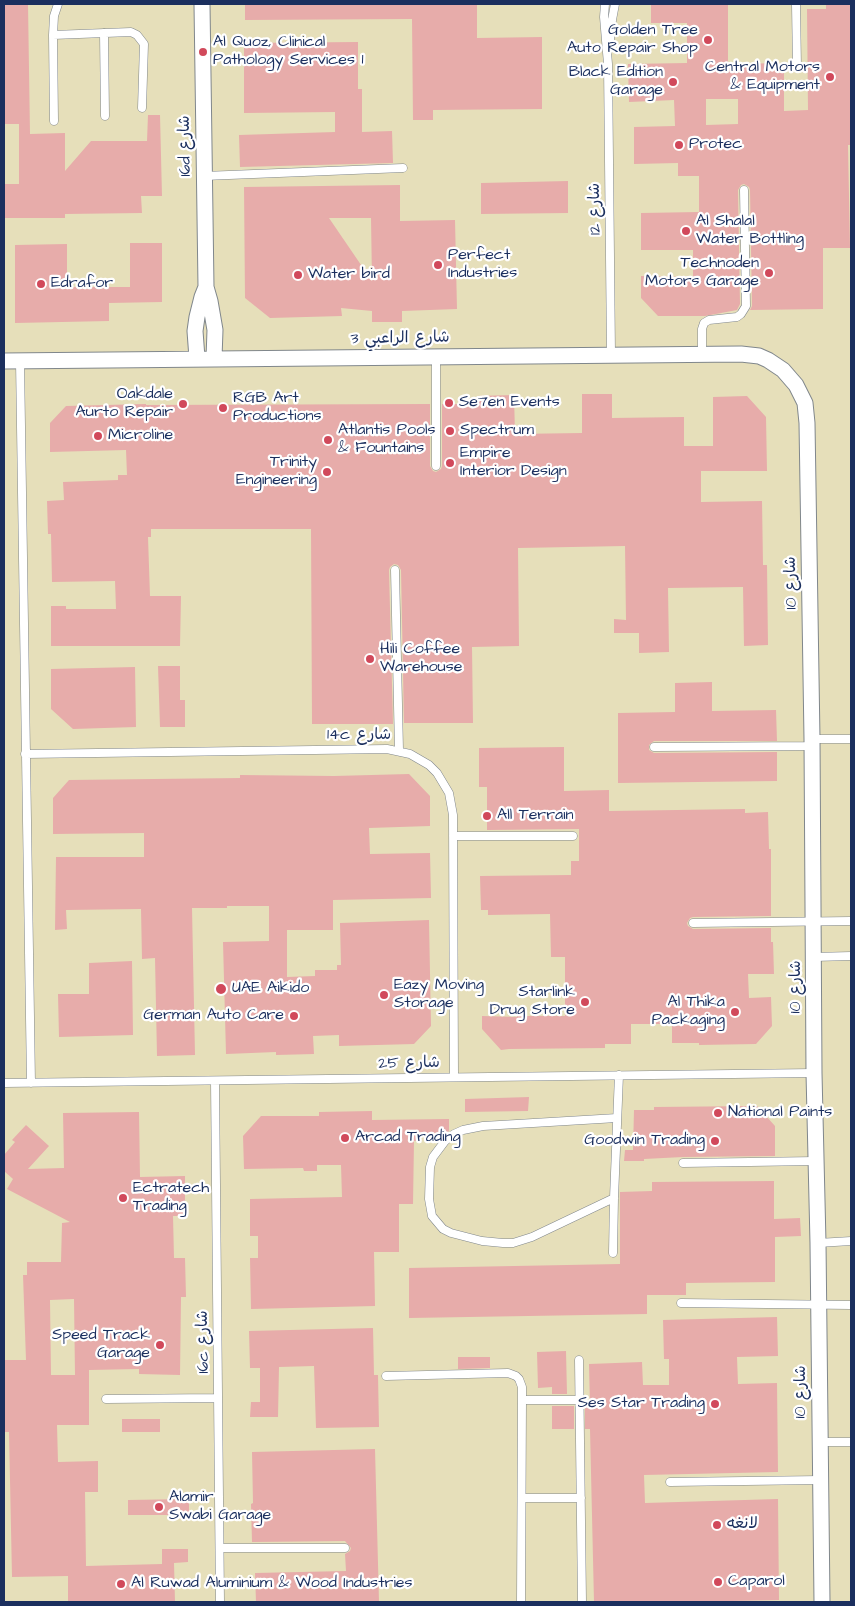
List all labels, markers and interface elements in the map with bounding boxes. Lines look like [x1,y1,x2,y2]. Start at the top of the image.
place label: Golden Tree Auto Repair Shop [567,21,698,59]
place label: Al Quoz, Clinical Pathology Services 1 [213,33,363,71]
marker: Golden Tree Auto Repair Shop [702,34,714,46]
marker: Al Quoz, Clinical Pathology Services 1 [197,46,209,58]
place label: Central Motors & Equipment [705,58,820,96]
place label: Black Edition Garage [569,63,663,101]
marker: Central Motors & Equipment [824,71,836,83]
marker: Black Edition Garage [667,76,679,88]
street label: 16d شارع [176,115,196,177]
place label: Protec [689,135,742,155]
marker: Protec [673,139,685,151]
street label: شارع 12 [586,183,606,235]
place label: Al Shalal Water Bottling [696,212,804,250]
marker: Al Shalal Water Bottling [680,225,692,237]
place label: Perfect Industries [448,246,517,284]
place label: Technoden Motors Garage [645,254,759,292]
marker: Perfect Industries [432,259,444,271]
place label: Water bird [308,265,390,285]
marker: Technoden Motors Garage [763,267,775,279]
marker: Water bird [292,269,304,281]
place label: Edrafor [51,274,113,294]
marker: Edrafor [35,278,47,290]
street label: شارع الراعبي 3 [350,329,450,349]
place label: Oakdale Aurto Repair [76,385,173,423]
place label: RGB Art Productions [233,389,321,427]
place label: Se7en Events [459,393,560,413]
marker: Se7en Events [443,397,455,409]
marker: Oakdale Aurto Repair [177,398,189,410]
marker: RGB Art Productions [217,402,229,414]
place label: Atlantis Pools & Fountains [338,421,435,459]
place label: Spectrum [460,421,534,441]
marker: Spectrum [444,425,456,437]
place label: Microline [108,426,173,446]
marker: Microline [92,430,104,442]
marker: Atlantis Pools & Fountains [322,434,334,446]
place label: Empire Interior Design [460,444,567,482]
place label: Trinity Engineering [236,453,317,491]
marker: Empire Interior Design [444,457,456,469]
marker: Trinity Engineering [321,466,333,478]
street label: شارع 10 [782,556,802,610]
place label: Hili Coffee Warehouse [380,640,462,678]
marker: Hili Coffee Warehouse [364,653,376,665]
street label: 14c شارع [327,726,391,746]
place label: All Terrain [497,806,574,826]
marker: All Terrain [481,810,493,822]
street label: شارع 10 [787,960,807,1014]
place label: Eazy Moving Storage [394,976,484,1014]
place label: UAE Aikido [232,979,309,999]
marker: UAE Aikido [214,982,228,996]
place label: Starlink Drug Store [490,983,575,1021]
marker: Eazy Moving Storage [378,989,390,1001]
place label: Al Thika Packaging [652,993,725,1031]
marker: Starlink Drug Store [579,996,591,1008]
place label: German Auto Care [143,1006,284,1026]
marker: Al Thika Packaging [729,1006,741,1018]
marker: German Auto Care [288,1010,300,1022]
street label: شارع 25 [378,1054,440,1074]
place label: National Paints [728,1103,832,1123]
marker: National Paints [712,1107,724,1119]
place label: Arcad Trading [355,1128,461,1148]
place label: Goodwin Trading [584,1131,705,1151]
marker: Arcad Trading [339,1132,351,1144]
marker: Goodwin Trading [709,1135,721,1147]
place label: Ectratech Trading [133,1179,209,1217]
marker: Ectratech Trading [117,1192,129,1204]
street label: 16c شارع [194,1310,214,1374]
place label: Speed Track Garage [52,1326,150,1364]
marker: Speed Track Garage [154,1339,166,1351]
street label: شارع 10 [792,1365,812,1419]
place label: Ses Star Trading [578,1394,705,1414]
marker: Ses Star Trading [709,1398,721,1410]
place label: Alamir Swabi Garage [169,1488,271,1526]
marker: Alamir Swabi Garage [153,1501,165,1513]
place label: لانغه [727,1515,758,1535]
marker: لانغه [711,1519,723,1531]
place label: Caparol [728,1572,785,1592]
place label: Al Ruwad Aluminium & Wood Industries [131,1574,413,1594]
marker: Caparol [712,1576,724,1588]
marker: Al Ruwad Aluminium & Wood Industries [115,1578,127,1590]

